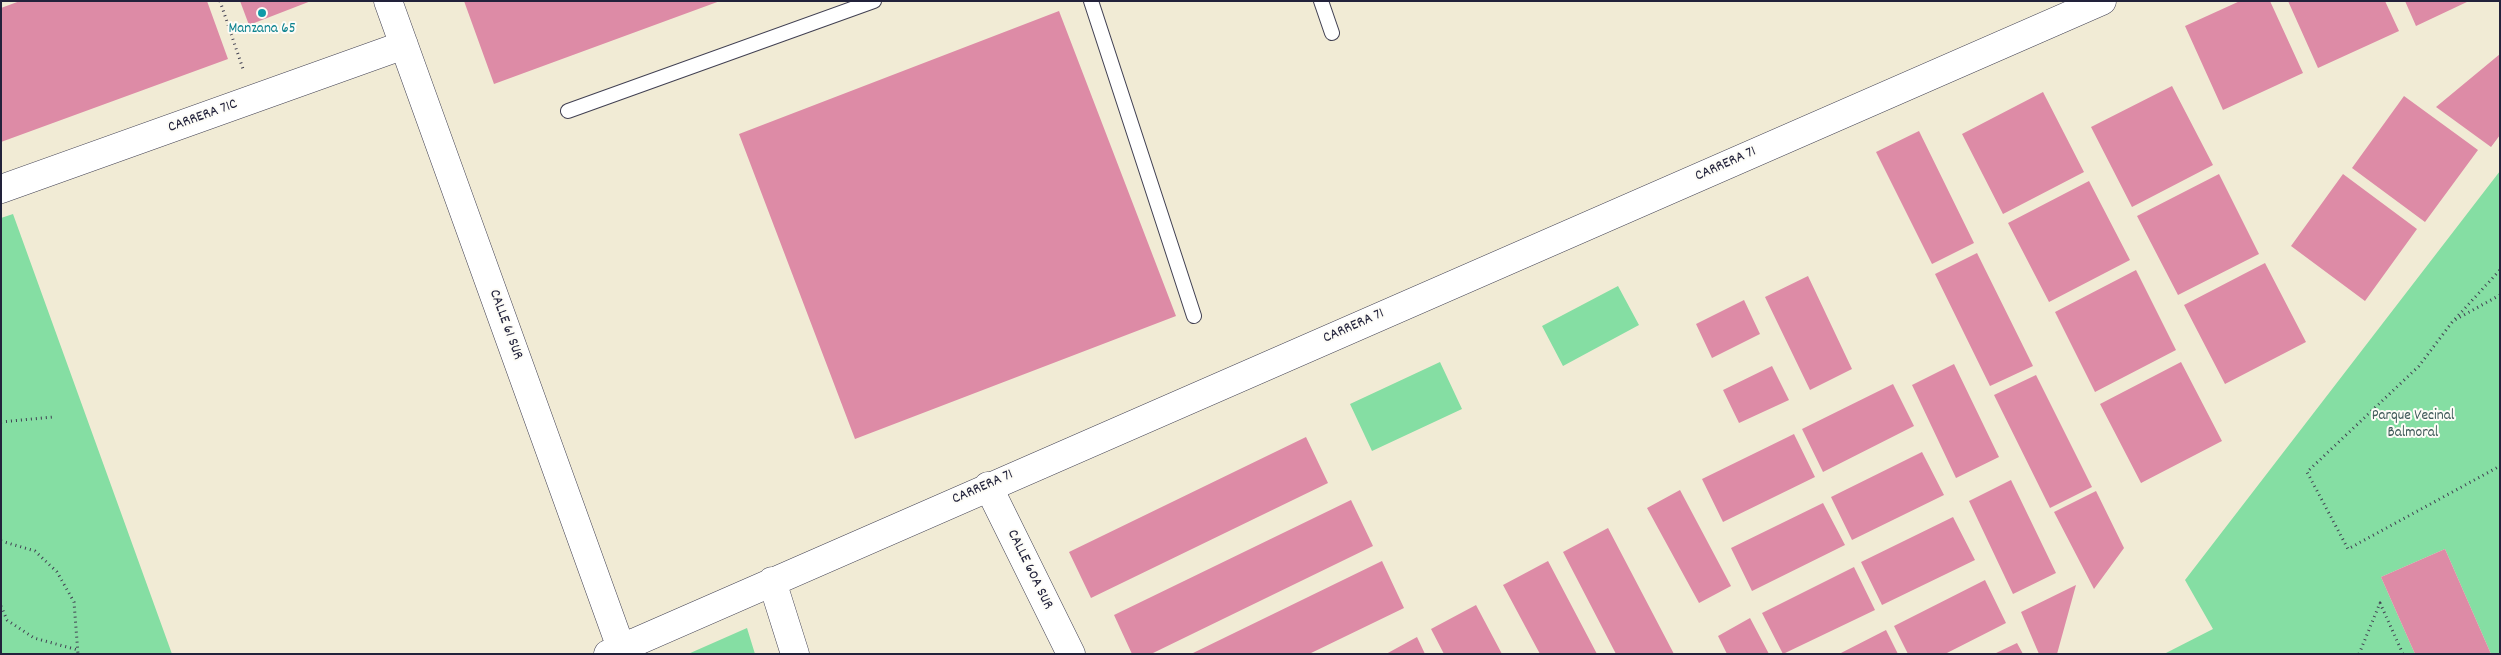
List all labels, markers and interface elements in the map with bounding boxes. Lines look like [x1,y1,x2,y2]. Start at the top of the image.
marker: Manzana 65 [256,7,268,19]
place label: Manzana 65 [228,21,296,39]
street label: CARRERA 71C [166,96,240,138]
street label: CARRERA 71 [1693,144,1759,186]
street label: CALLE 61 SUR [484,287,526,363]
street label: CARRERA 71 [1321,306,1387,348]
park label: Parque Vecinal Balmoral [2372,408,2454,443]
street label: CARRERA 71 [950,467,1016,509]
street label: CALLE 60A SUR [1002,527,1056,613]

